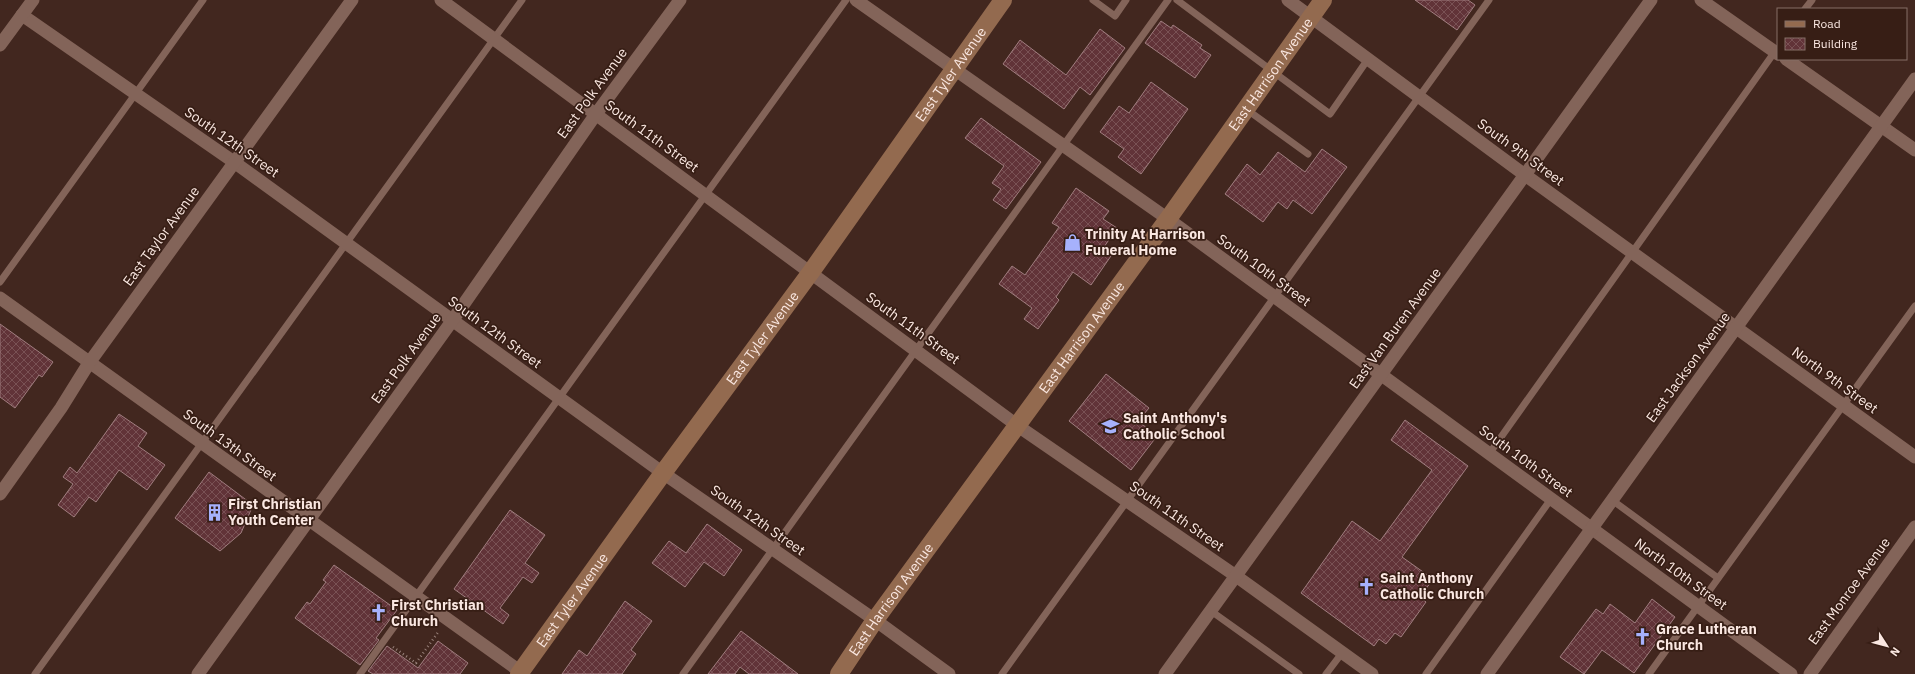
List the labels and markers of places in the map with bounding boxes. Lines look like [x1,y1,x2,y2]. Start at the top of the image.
place label: Trinity At Harrison Funeral Home [1085,225,1205,259]
shop icon: Trinity At Harrison Funeral Home [1062,232,1082,252]
place label: Saint Anthony's Catholic School [1123,409,1227,443]
school or university icon: Saint Anthony's Catholic School [1100,416,1120,436]
place label: First Christian Youth Center [228,495,321,529]
building icon: First Christian Youth Center [205,502,225,522]
place label: Saint Anthony Catholic Church [1380,569,1484,603]
church icon: Saint Anthony Catholic Church [1357,576,1377,596]
place label: First Christian Church [391,596,484,630]
church icon: First Christian Church [368,603,388,623]
place label: Grace Lutheran Church [1656,620,1757,654]
church icon: Grace Lutheran Church [1633,627,1653,647]

